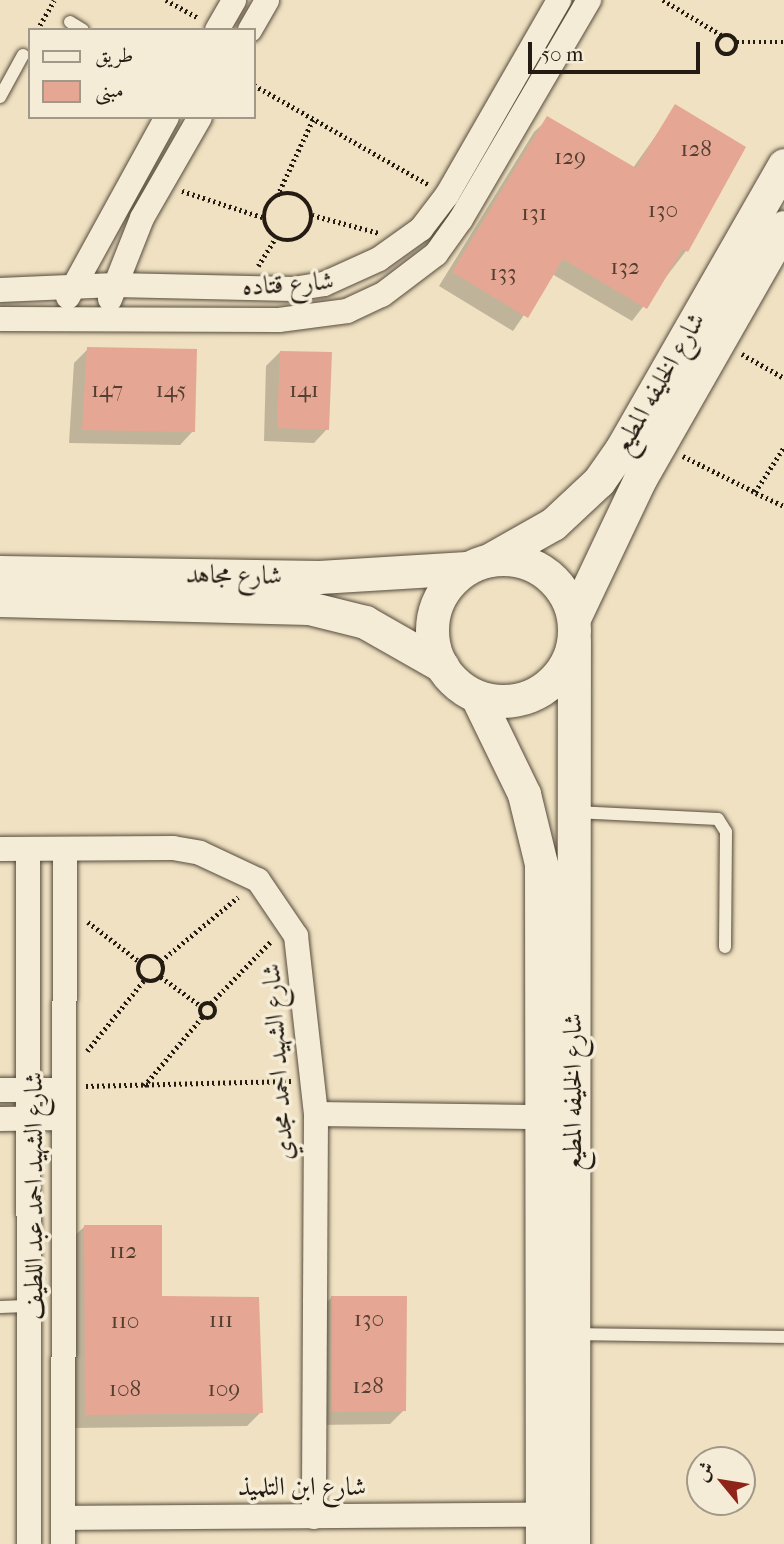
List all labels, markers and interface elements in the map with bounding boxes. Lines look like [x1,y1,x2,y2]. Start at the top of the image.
legend [28,28,256,119]
scale bar [532,28,704,72]
text: 50 m [541,42,584,66]
text: طريق [95,43,133,67]
text: مبنى [95,78,124,102]
house number: 128 [680,135,712,163]
house number: 129 [554,143,586,171]
house number: 130 [648,196,678,224]
house number: 131 [521,199,547,227]
house number: 132 [610,253,640,281]
house number: 133 [489,259,517,287]
street label: شارع قتاده [241,265,335,303]
street label: شارع الخليفه المطيع [606,307,712,459]
house number: 147 [91,376,123,404]
house number: 145 [155,376,187,404]
house number: 141 [289,376,319,404]
street label: شارع مجاهد [186,559,282,591]
street label: شارع الشهيد احمد مجدي [256,963,300,1161]
street label: شارع الخليفه المطيع [557,1013,589,1171]
street label: شارع الشهيد احمد عبد اللطيف [18,1072,50,1320]
house number: 112 [109,1237,137,1265]
house number: 130 [354,1305,384,1333]
house number: 111 [209,1306,233,1334]
house number: 110 [111,1307,139,1335]
house number: 128 [352,1372,384,1400]
house number: 108 [109,1375,141,1403]
house number: 109 [208,1375,240,1403]
north arrow [686,1446,756,1516]
text: ش [690,1458,719,1485]
street label: شارع ابن التلميذ [238,1471,366,1503]

